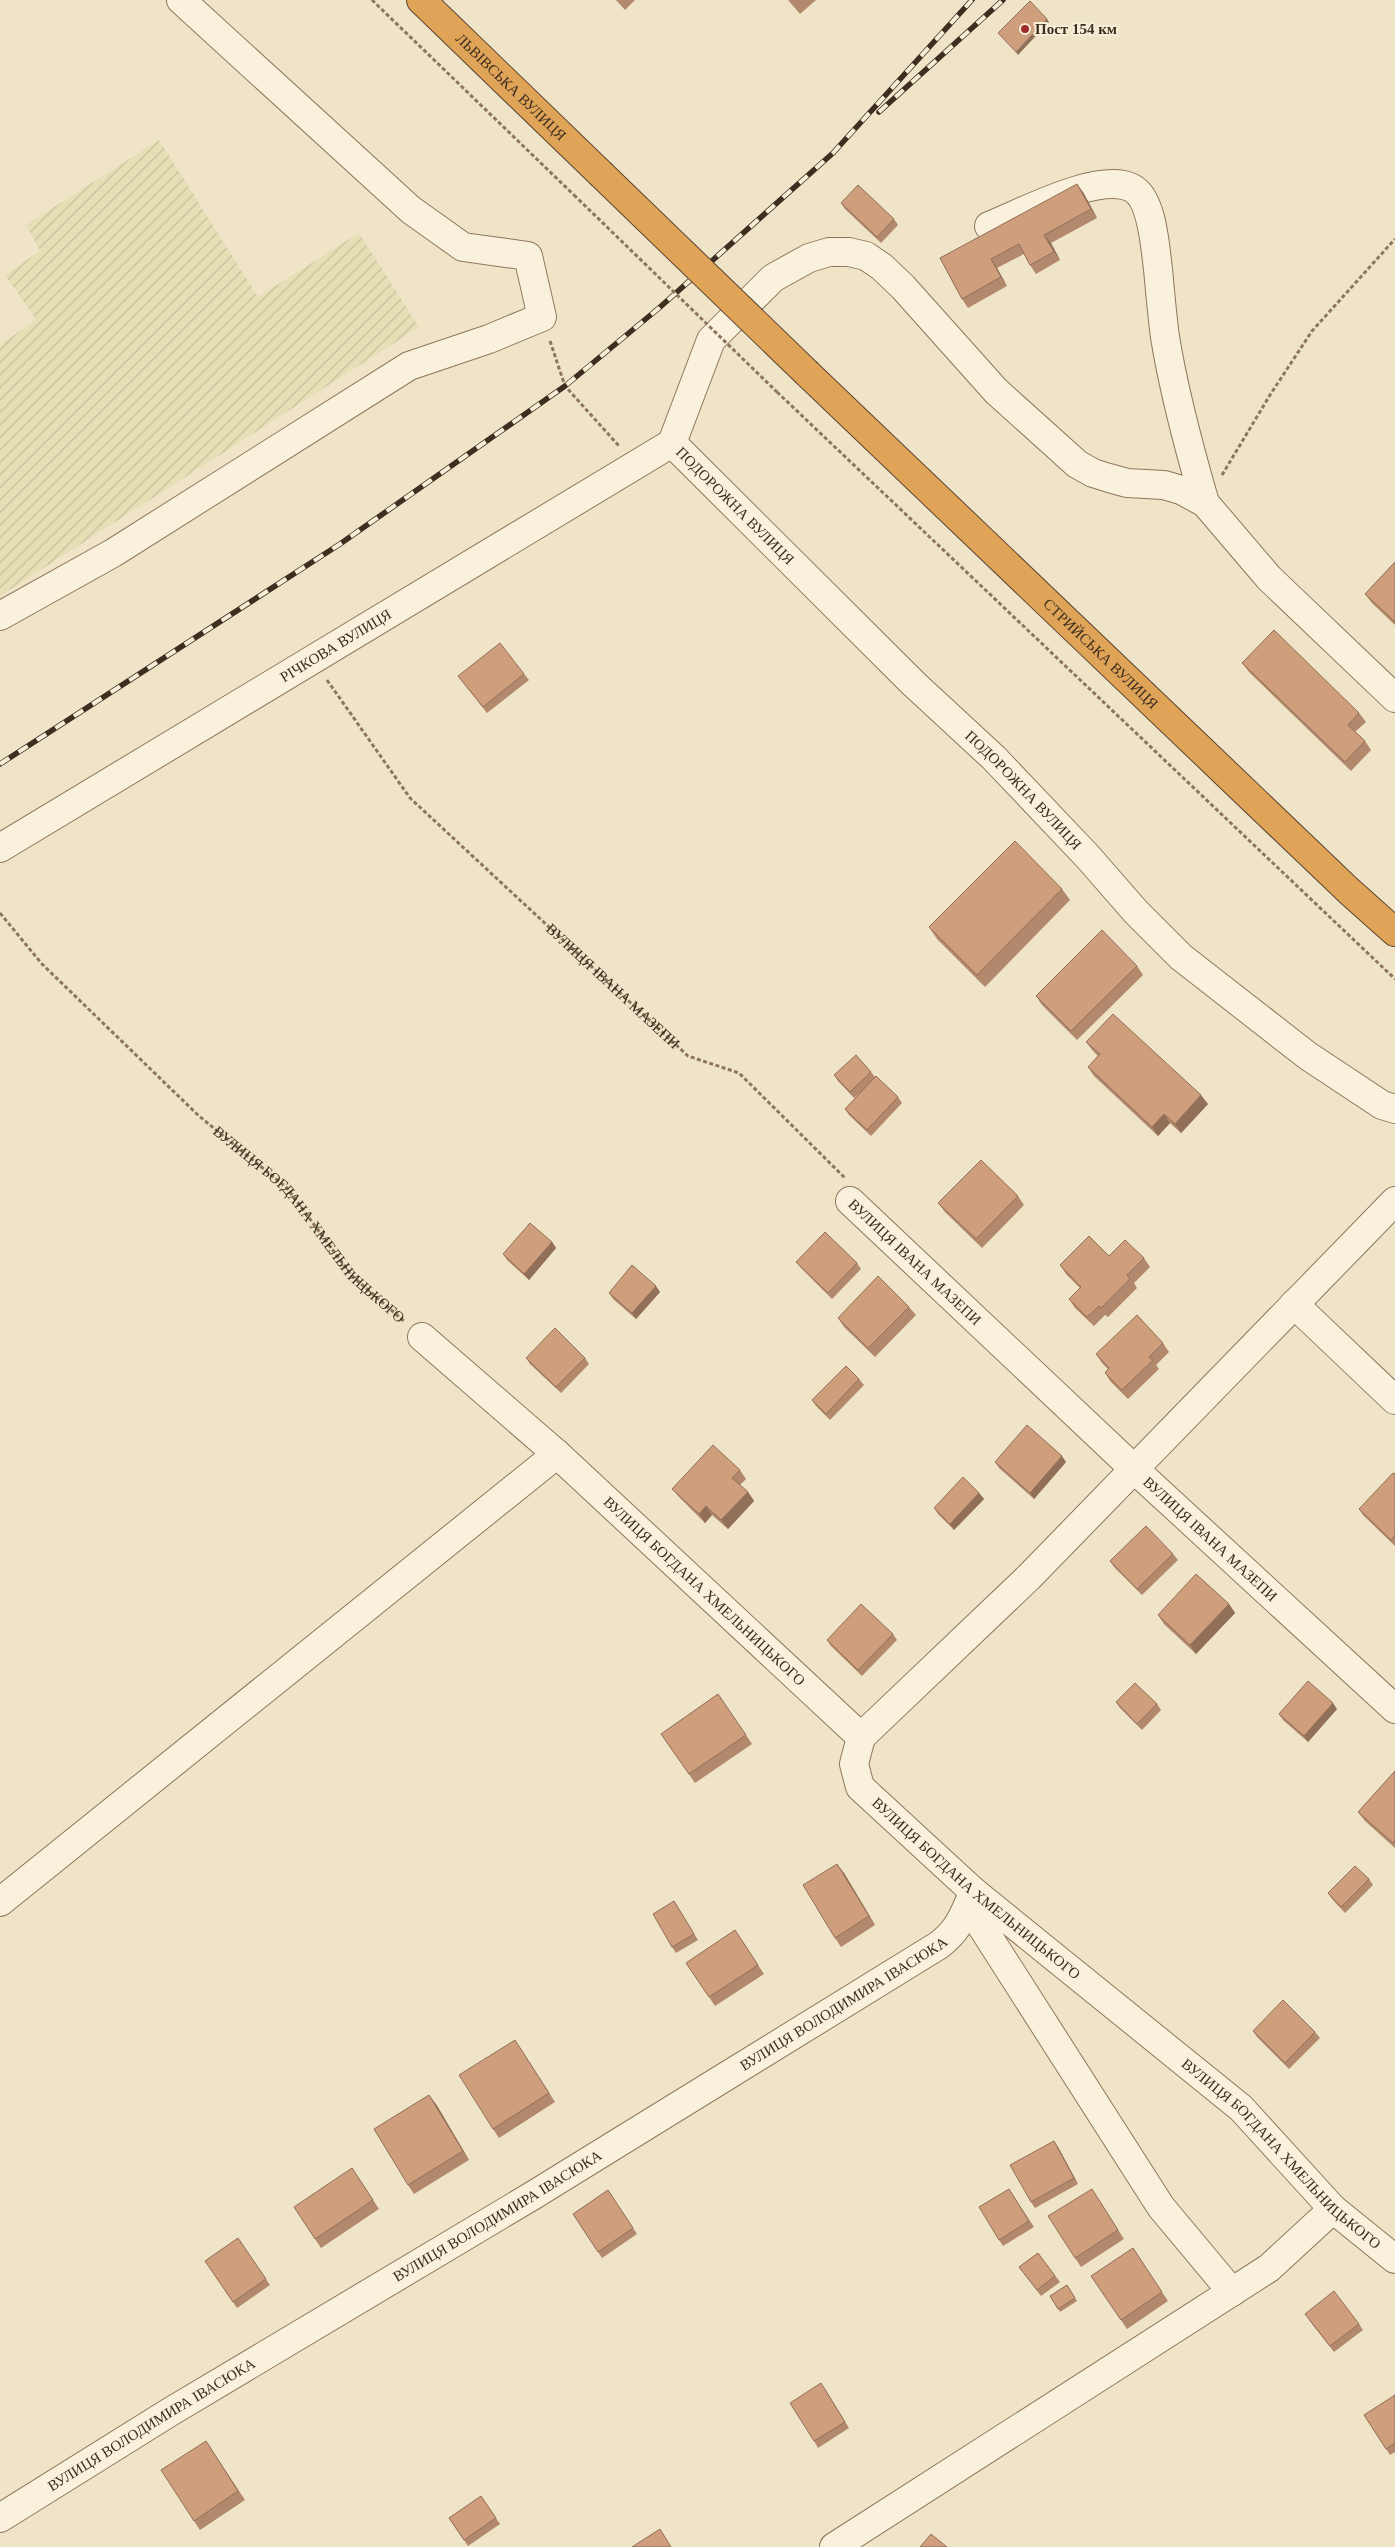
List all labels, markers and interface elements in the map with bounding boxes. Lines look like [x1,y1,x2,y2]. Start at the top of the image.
place label: Пост 154 км [1035,21,1117,37]
marker: Пост 154 км [1019,23,1031,35]
street label: ЛЬВІВСЬКА ВУЛИЦЯ [453,30,569,144]
street label: ПОДОРОЖНА ВУЛИЦЯ [673,444,797,568]
street label: СТРИЙСЬКА ВУЛИЦЯ [1040,595,1161,712]
street label: РІЧКОВА ВУЛИЦЯ [277,606,394,685]
street label: ПОДОРОЖНА ВУЛИЦЯ [962,727,1085,853]
street label: ВУЛИЦЯ ІВАНА МАЗЕПИ [543,921,683,1052]
street label: ВУЛИЦЯ БОГДАНА ХМЕЛЬНИЦЬКОГО [210,1123,408,1326]
street label: ВУЛИЦЯ ІВАНА МАЗЕПИ [845,1196,984,1328]
street label: ВУЛИЦЯ ІВАНА МАЗЕПИ [1140,1474,1280,1605]
street label: ВУЛИЦЯ БОГДАНА ХМЕЛЬНИЦЬКОГО [600,1494,809,1689]
street label: ВУЛИЦЯ БОГДАНА ХМЕЛЬНИЦЬКОГО [869,1794,1083,1983]
street label: ВУЛИЦЯ ВОЛОДИМИРА ІВАСЮКА [737,1933,951,2074]
street label: ВУЛИЦЯ БОГДАНА ХМЕЛЬНИЦЬКОГО [1179,2055,1384,2252]
street label: ВУЛИЦЯ ВОЛОДИМИРА ІВАСЮКА [390,2147,605,2285]
street label: ВУЛИЦЯ ВОЛОДИМИРА ІВАСЮКА [45,2355,258,2494]

